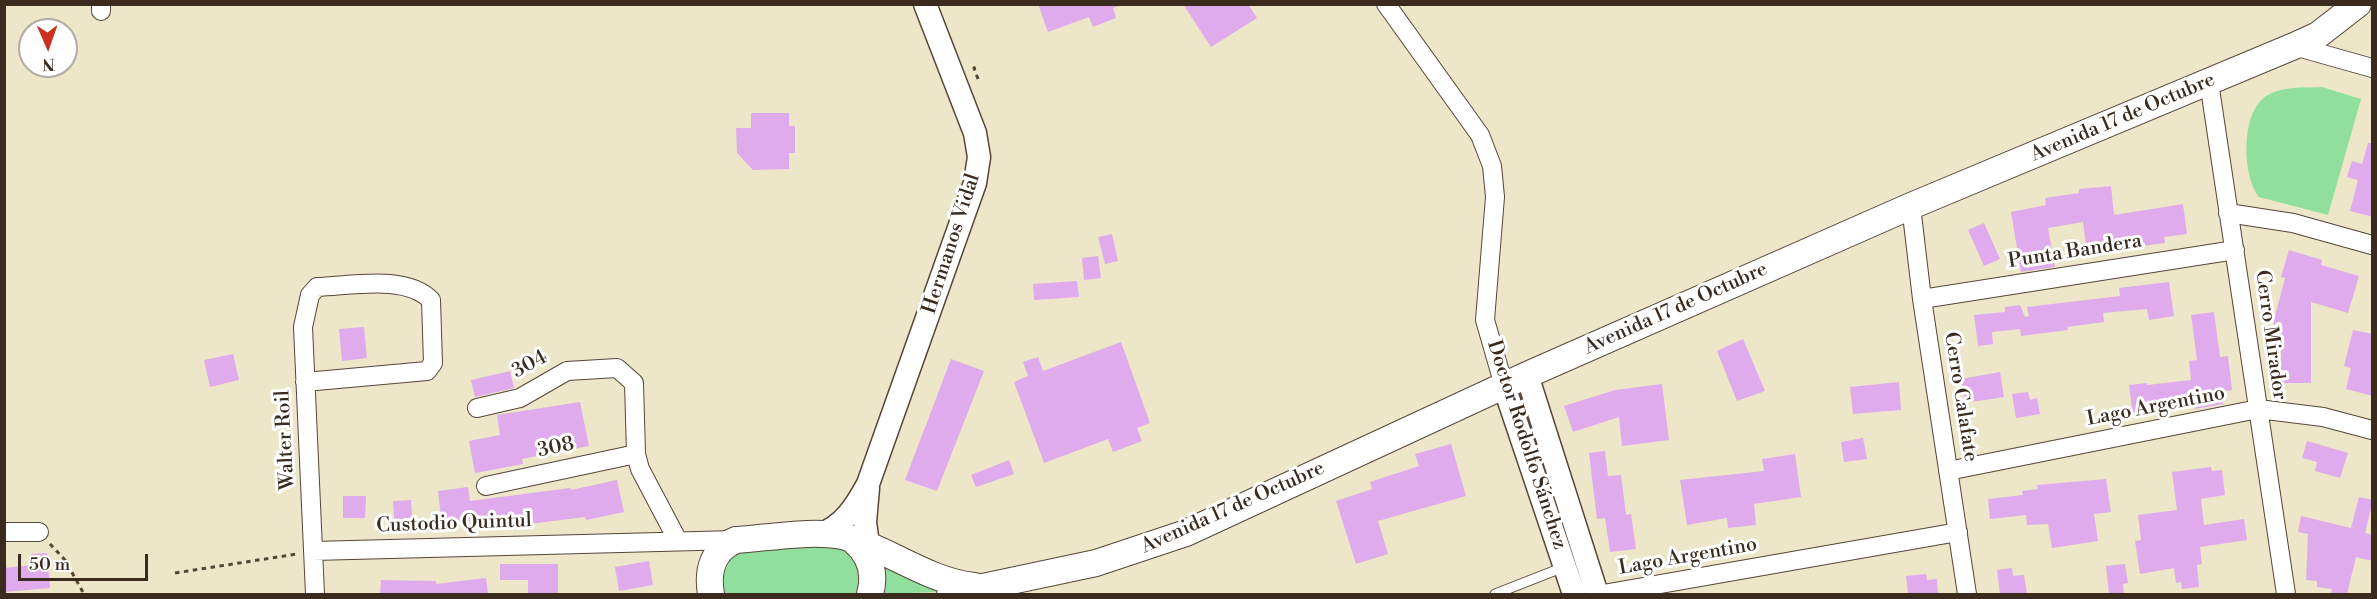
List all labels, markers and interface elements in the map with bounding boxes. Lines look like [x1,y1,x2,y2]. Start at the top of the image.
north arrow [18,18,78,78]
text: N [42,54,55,74]
street label: Avenida 17 de Octubre [2027,68,2219,168]
street label: Hermanos Vidal [918,171,986,317]
street label: Punta Bandera [2006,230,2144,274]
street label: Avenida 17 de Octubre [1581,258,1771,360]
street label: Cerro Mirador [2249,269,2291,401]
street label: Cerro Calafate [1938,330,1982,464]
street label: Doctor Rodolfo Sánchez [1481,337,1571,553]
street label: 304 [508,346,552,384]
street label: Lago Argentino [2085,382,2227,432]
street label: Walter Roil [271,389,301,491]
street label: 308 [536,432,576,464]
street label: Avenida 17 de Octubre [1138,457,1328,559]
street label: Custodio Quintul [376,509,532,539]
street label: Lago Argentino [1617,533,1759,581]
scale bar [21,542,152,580]
text: 50 m [29,553,70,576]

